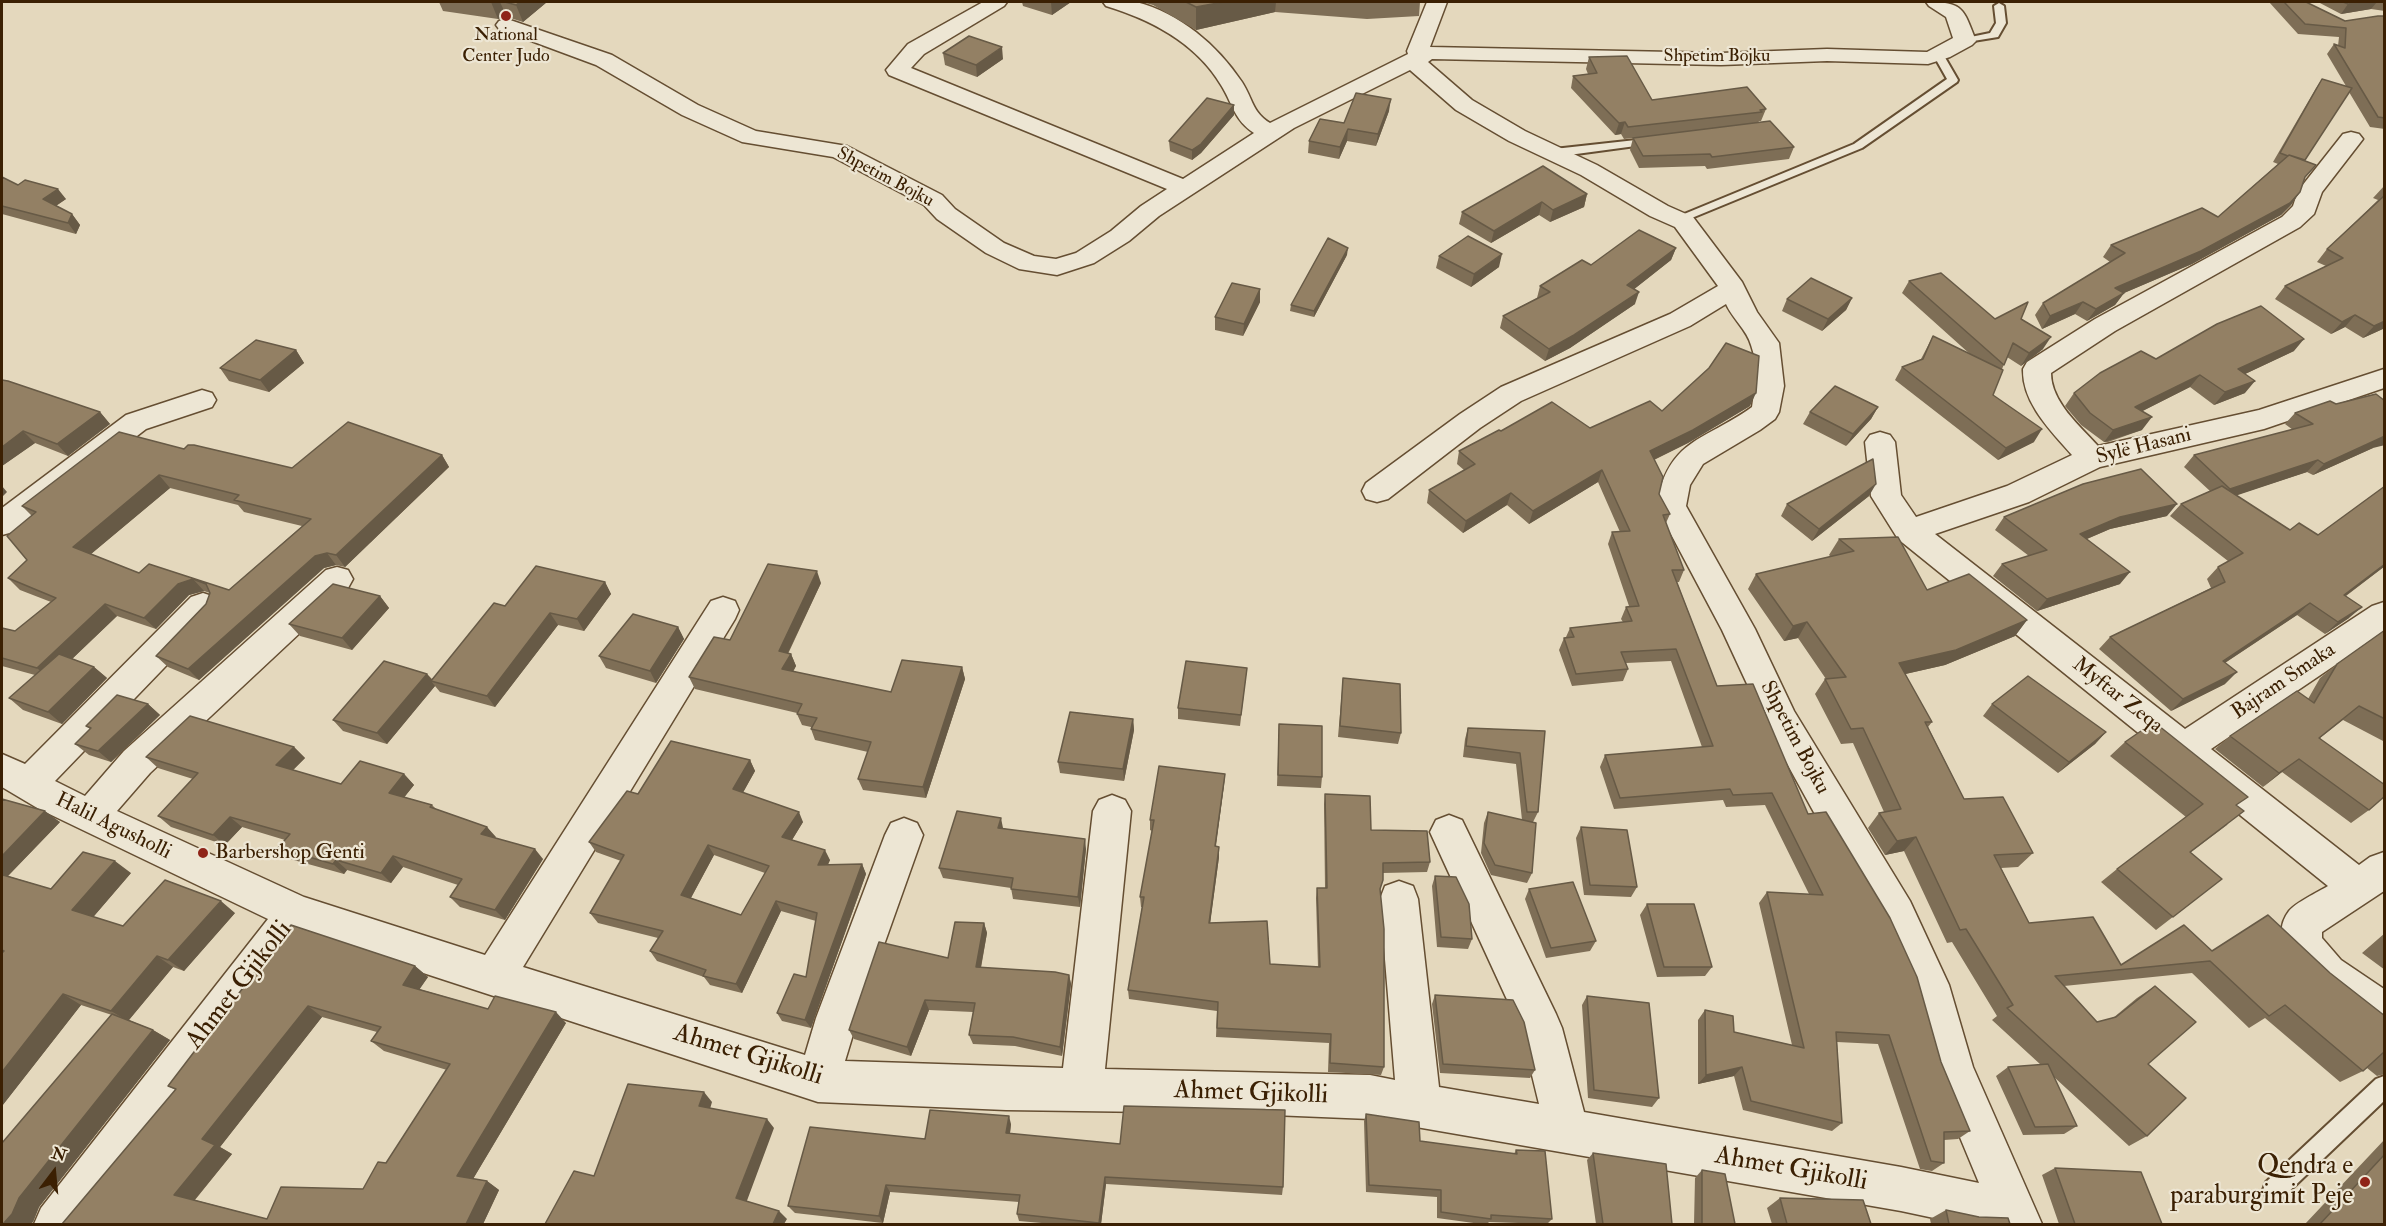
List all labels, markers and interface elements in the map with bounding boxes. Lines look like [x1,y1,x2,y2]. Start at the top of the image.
marker: National Center Judo [499,9,513,23]
place label: National Center Judo [462,25,550,68]
street label: Shpetim Bojku [1664,46,1770,68]
street label: Shpetim Bojku [833,143,937,213]
street label: Sylë Hasani [2094,423,2194,471]
street label: Bajram Smaka [2227,638,2341,726]
street label: Myftar Zeqa [2067,653,2167,739]
street label: Shpetim Bojku [1754,677,1834,799]
street label: Halil Agusholli [51,788,175,866]
place label: Barbershop Genti [215,840,365,866]
marker: Barbershop Genti [196,846,210,860]
street label: Ahmet Gjikolli [180,916,300,1056]
street label: Ahmet Gjikolli [670,1019,826,1093]
street label: Ahmet Gjikolli [1173,1076,1329,1112]
street label: Ahmet Gjikolli [1712,1141,1870,1199]
north arrow [24,1142,84,1202]
text: N [49,1143,69,1166]
place label: Qendra e paraburgimit Peje [2170,1151,2353,1212]
marker: Qendra e paraburgimit Peje [2358,1175,2372,1189]

